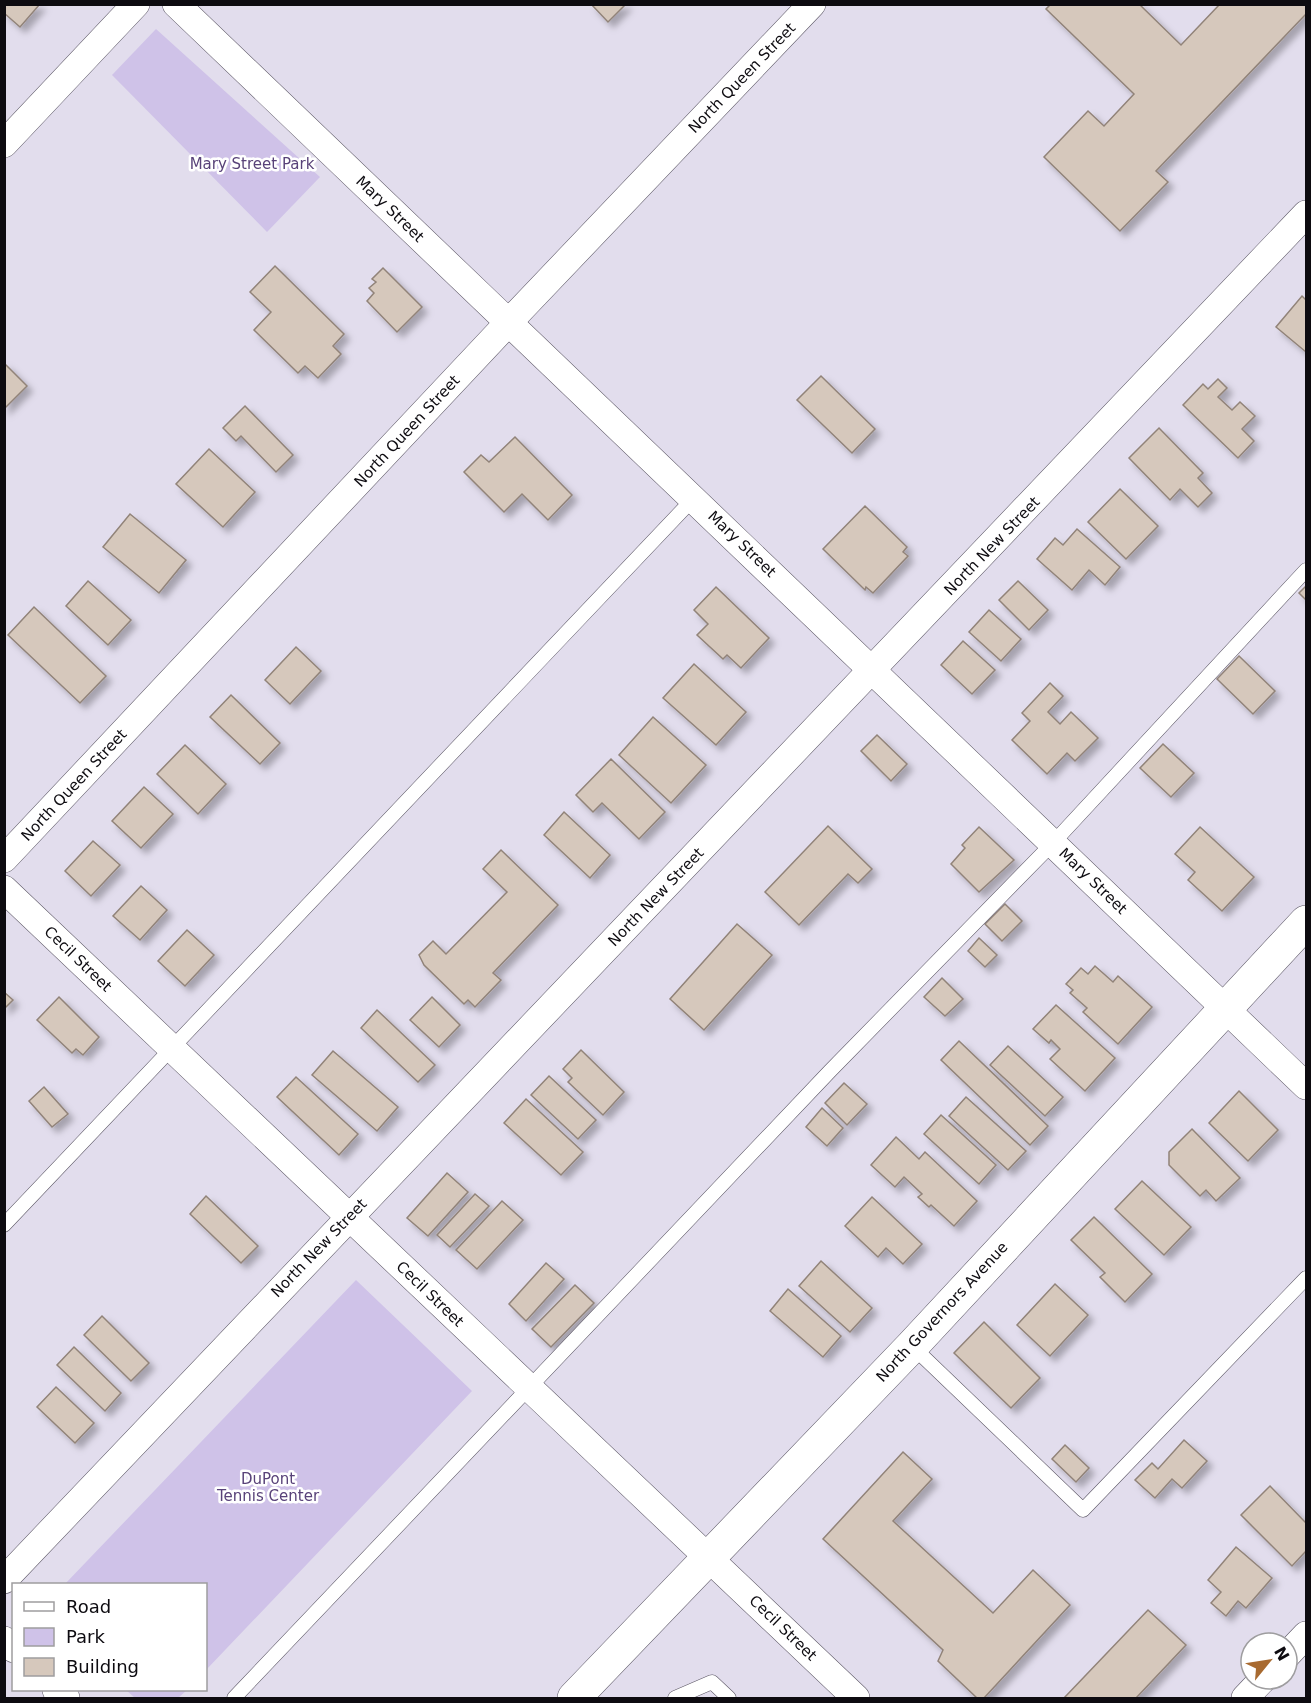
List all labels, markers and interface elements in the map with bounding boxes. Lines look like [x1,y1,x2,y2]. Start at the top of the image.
street label: North Queen Street [685,19,799,137]
park label: Mary Street Park [190,155,315,173]
street label: Mary Street [352,172,428,246]
street label: North Queen Street [351,371,464,491]
street label: North New Street [940,493,1044,599]
street label: Mary Street [704,507,780,581]
street label: North Queen Street [18,725,131,845]
street label: North New Street [604,844,708,950]
street label: Mary Street [1055,844,1131,918]
street label: Cecil Street [41,922,115,996]
street label: North New Street [267,1195,371,1301]
street label: North Governors Avenue [872,1238,1012,1386]
street label: Cecil Street [393,1257,467,1331]
park label: DuPont Tennis Center [216,1470,320,1505]
legend [12,1583,207,1691]
street label: Cecil Street [746,1591,820,1665]
text: Road [66,1596,111,1617]
text: Park [66,1626,105,1647]
north arrow [1239,1631,1299,1691]
text: N [1270,1643,1293,1664]
text: Building [66,1656,139,1677]

